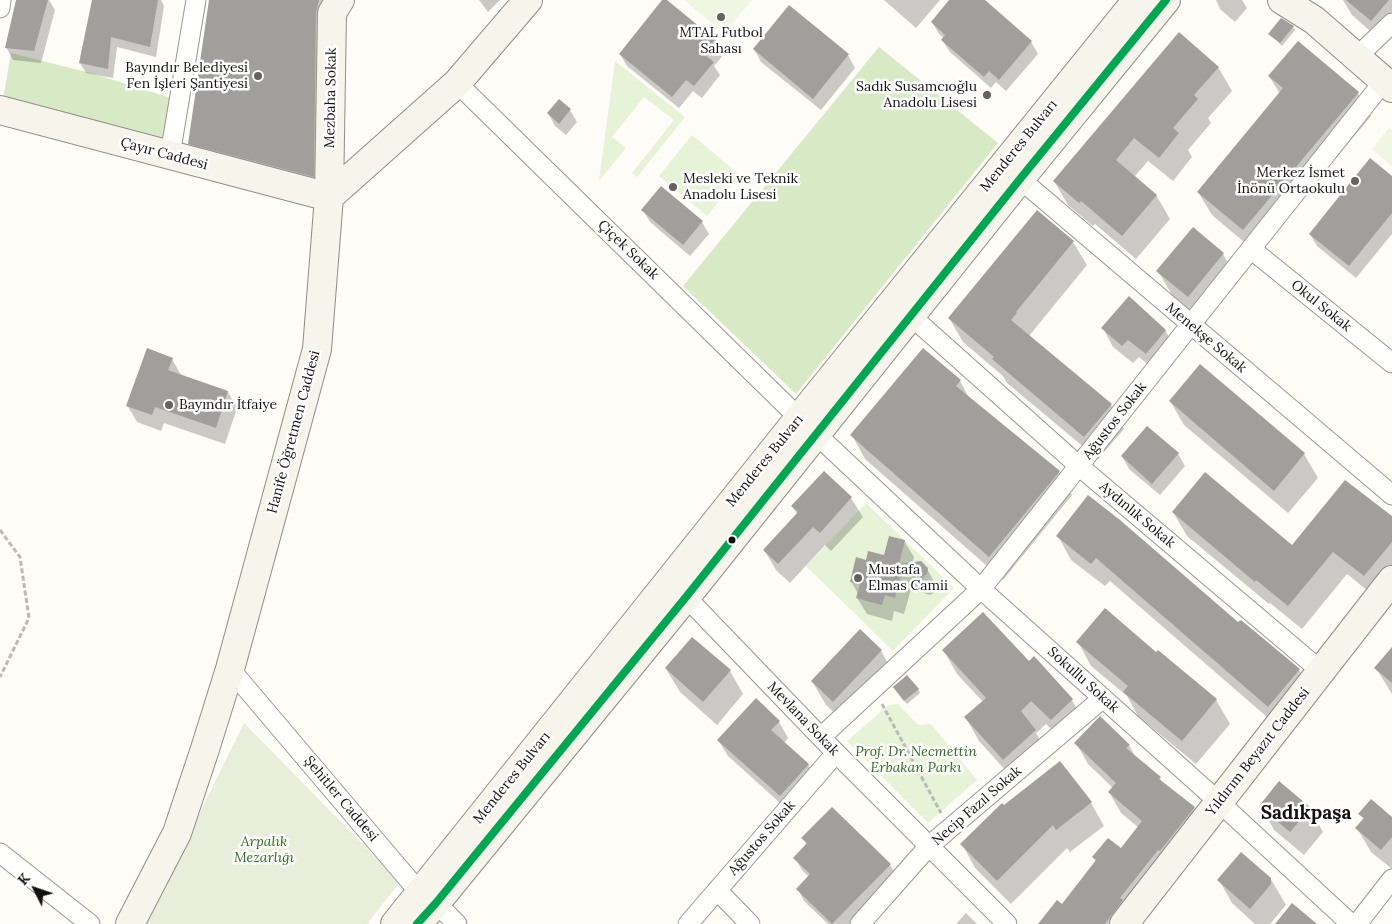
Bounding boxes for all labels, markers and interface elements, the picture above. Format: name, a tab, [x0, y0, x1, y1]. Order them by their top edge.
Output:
marker: MTAL Futbol Sahası	[715, 11, 727, 23]
place label: MTAL Futbol Sahası	[679, 25, 763, 58]
street label: Mezbaha Sokak	[322, 48, 340, 148]
place label: Bayındır Belediyesi Fen İşleri Şantiyesi	[125, 60, 248, 92]
marker: Bayındır Belediyesi Fen İşleri Şantiyesi	[252, 70, 264, 82]
place label: Sadık Susamcıoğlu Anadolu Lisesi	[856, 79, 977, 111]
marker: Sadık Susamcıoğlu Anadolu Lisesi	[981, 89, 993, 101]
street label: Menderes Bulvarı	[977, 97, 1061, 195]
street label: Çayır Caddesi	[119, 134, 209, 174]
place label: Merkez İsmet İnönü Ortaokulu	[1237, 165, 1345, 198]
place label: Mesleki ve Teknik Anadolu Lisesi	[683, 171, 798, 203]
marker: Merkez İsmet İnönü Ortaokulu	[1349, 175, 1361, 187]
marker: Mesleki ve Teknik Anadolu Lisesi	[667, 181, 679, 193]
street label: Çiçek Sokak	[594, 217, 662, 283]
street label: Okul Sokak	[1287, 277, 1355, 335]
street label: Menekşe Sokak	[1162, 299, 1250, 377]
street label: Hanife Öğretmen Caddesi	[264, 349, 324, 515]
street label: Ağustos Sokak	[1080, 379, 1150, 463]
place label: Bayındır İtfaiye	[179, 397, 277, 413]
marker: Bayındır İtfaiye	[163, 399, 175, 411]
street label: Menderes Bulvarı	[723, 412, 807, 510]
street label: Aydınlık Sokak	[1096, 478, 1178, 552]
unlabelled marker	[727, 535, 737, 545]
place label: Mustafa Elmas Camii	[868, 562, 948, 594]
marker: Mustafa Elmas Camii	[852, 572, 864, 584]
street label: Sokullu Sokak	[1044, 644, 1122, 716]
street label: Mevlana Sokak	[764, 679, 842, 759]
street label: Yıldırım Beyazıt Caddesi	[1203, 685, 1313, 819]
street label: Menderes Bulvarı	[470, 729, 554, 827]
park label: Prof. Dr. Necmettin Erbakan Parkı	[855, 744, 977, 776]
street label: Şehitler Caddesi	[300, 753, 382, 845]
street label: Necip Fazıl Sokak	[929, 763, 1025, 849]
street label: Ağustos Sokak	[725, 797, 799, 879]
district label: Sadıkpaşa	[1261, 803, 1351, 825]
park label: Arpalık Mezarlığı	[234, 834, 294, 866]
north arrow	[10, 864, 60, 914]
text: K	[14, 869, 34, 889]

